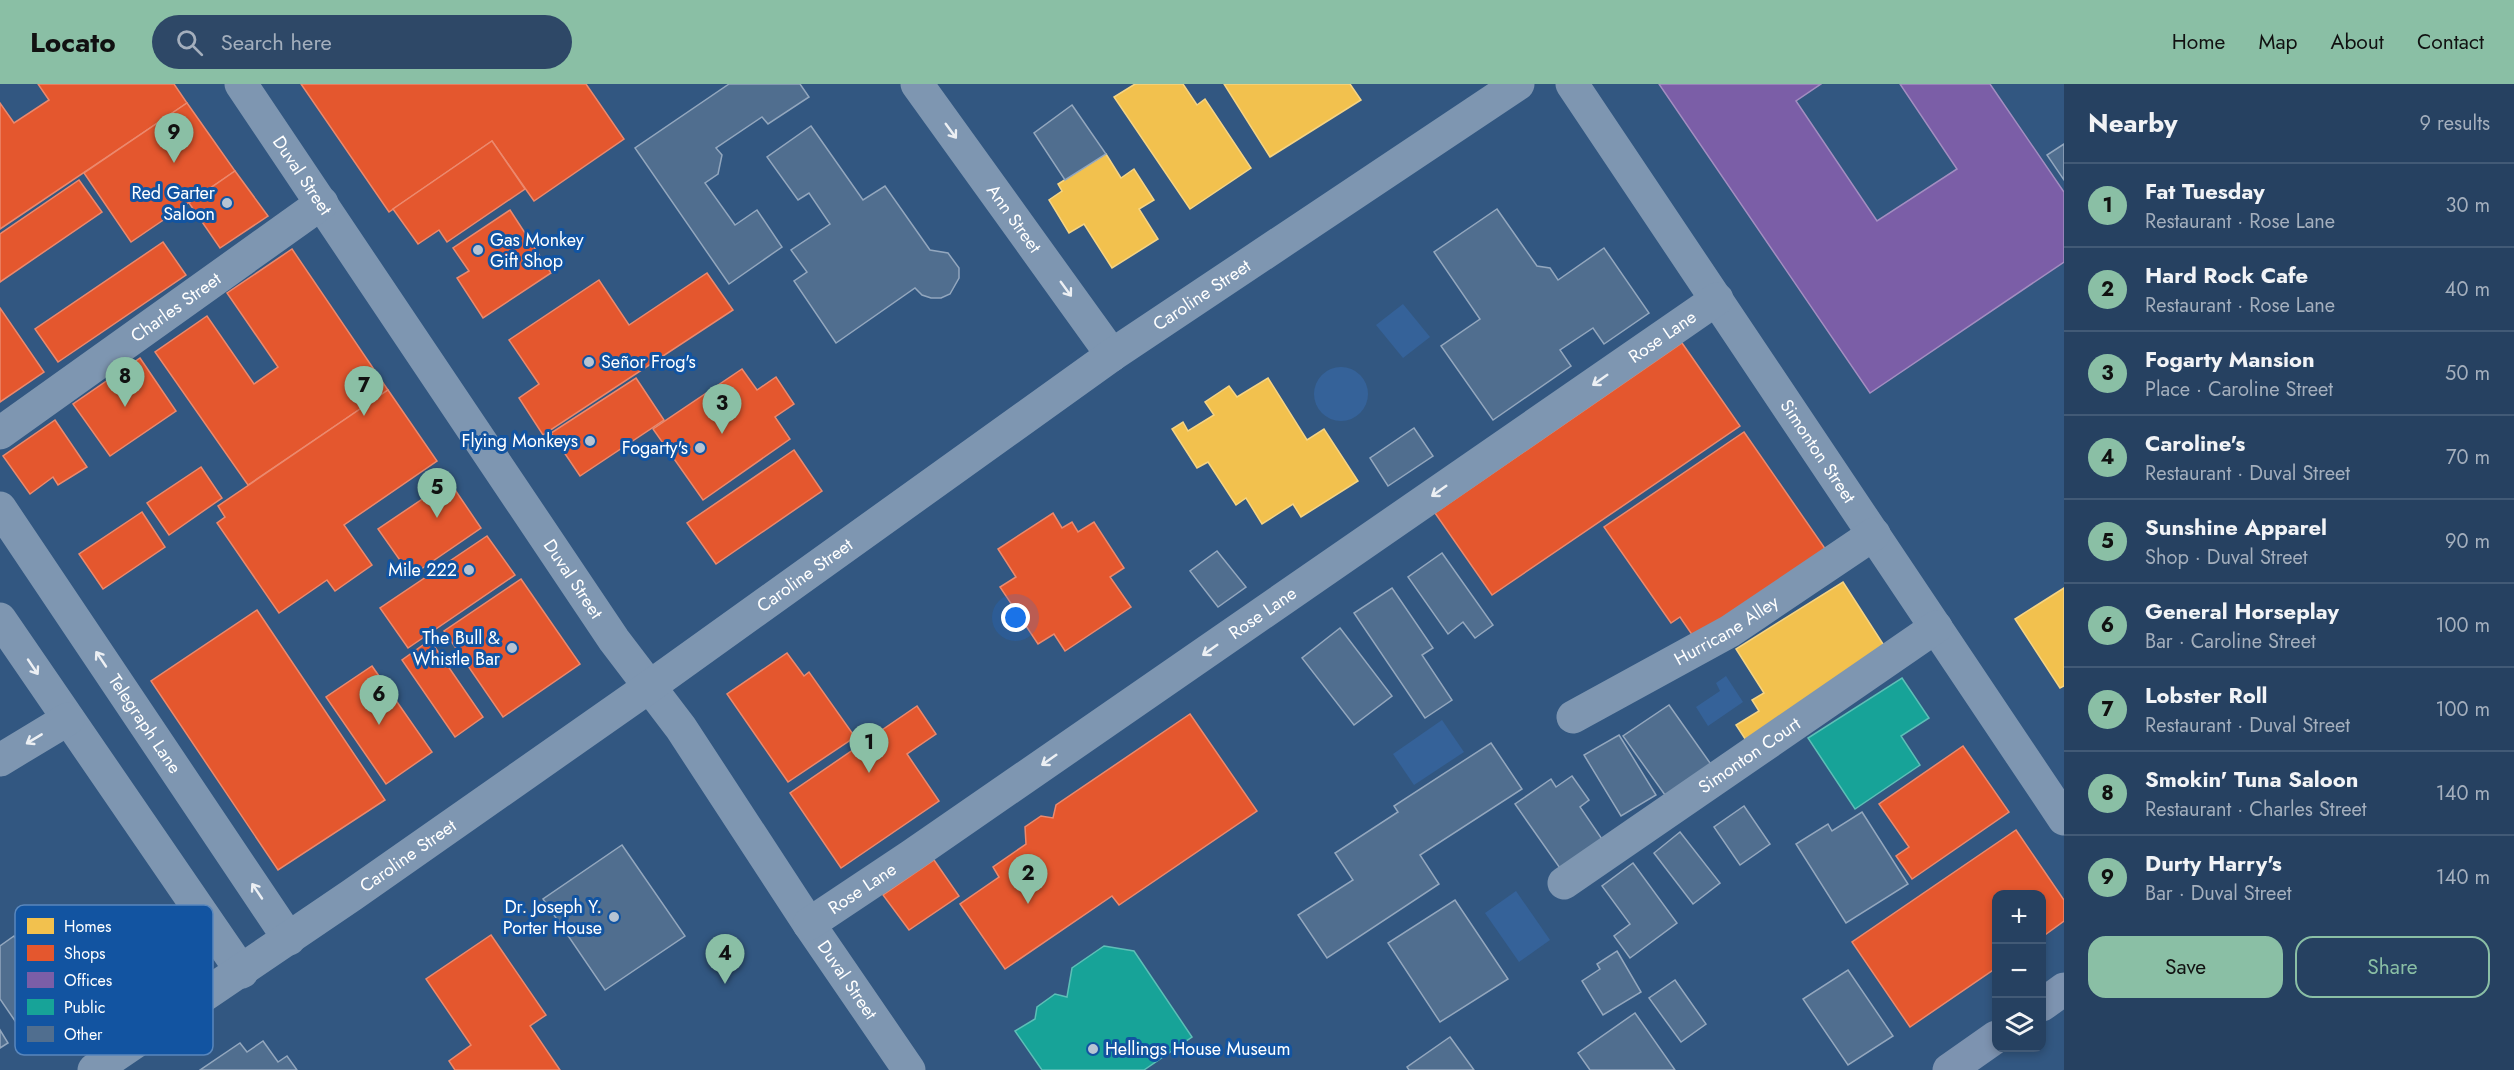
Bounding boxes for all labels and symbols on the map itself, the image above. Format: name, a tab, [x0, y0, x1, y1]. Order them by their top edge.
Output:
pin: 9	[154, 113, 194, 163]
one-way arrow	[945, 123, 957, 139]
street label: Duval Street	[266, 130, 339, 221]
street label: Ann Street	[980, 179, 1048, 259]
place label: Red Garter Saloon	[131, 180, 216, 227]
marker: Red Garter Saloon	[220, 196, 234, 210]
place label: Gas Monkey Gift Shop	[490, 227, 584, 274]
marker: Gas Monkey Gift Shop	[471, 243, 485, 257]
street label: Caroline Street	[1148, 253, 1256, 337]
street label: Charles Street	[125, 266, 227, 349]
one-way arrow	[1060, 280, 1072, 296]
street label: Rose Lane	[1623, 304, 1702, 369]
place label: Señor Frog's	[601, 349, 696, 375]
marker: Señor Frog's	[582, 355, 596, 369]
pin: 8	[106, 358, 144, 407]
pin: 7	[344, 366, 384, 416]
one-way arrow	[1592, 374, 1609, 386]
pin: 3	[702, 384, 742, 434]
street label: Simonton Street	[1774, 394, 1862, 509]
place label: Flying Monkeys	[461, 428, 578, 454]
marker: Flying Monkeys	[583, 434, 597, 448]
place label: Fogarty's	[622, 435, 688, 461]
marker: Fogarty's	[693, 441, 707, 455]
pin: 5	[418, 468, 456, 518]
one-way arrow	[1432, 485, 1448, 497]
street label: Caroline Street	[751, 532, 859, 619]
street label: Duval Street	[537, 534, 610, 624]
place label: Mile 222	[388, 557, 457, 583]
marker: Mile 222	[462, 563, 476, 577]
street label: Rose Lane	[1223, 580, 1302, 646]
street label: Hurricane Alley	[1669, 589, 1784, 672]
your location	[1001, 603, 1030, 632]
place label: The Bull & Whistle Bar	[413, 625, 501, 672]
marker: The Bull & Whistle Bar	[505, 641, 519, 655]
one-way arrow	[1201, 643, 1218, 656]
one-way arrow	[95, 652, 107, 668]
one-way arrow	[27, 659, 39, 675]
street label: Telegraph Lane	[102, 669, 188, 779]
pin: 6	[360, 676, 398, 725]
street label: Simonton Court	[1693, 711, 1806, 800]
pin: 1	[850, 724, 888, 773]
one-way arrow	[26, 734, 43, 746]
one-way arrow	[1042, 754, 1058, 766]
street label: Caroline Street	[354, 812, 462, 899]
pin: 2	[1008, 854, 1048, 904]
street label: Rose Lane	[823, 856, 902, 921]
one-way arrow	[251, 883, 263, 900]
place label: Dr. Joseph Y. Porter House	[503, 894, 602, 941]
legend	[15, 905, 213, 1055]
marker: Dr. Joseph Y. Porter House	[607, 910, 621, 924]
text: Homes	[64, 915, 111, 938]
pin: 4	[706, 934, 744, 984]
street label: Duval Street	[811, 935, 884, 1025]
text: Shops	[64, 942, 105, 965]
text: Offices	[64, 969, 112, 992]
text: Public	[64, 996, 105, 1019]
text: Other	[64, 1023, 103, 1046]
place label: Hellings House Museum	[1105, 1036, 1291, 1062]
marker: Hellings House Museum	[1086, 1042, 1100, 1056]

